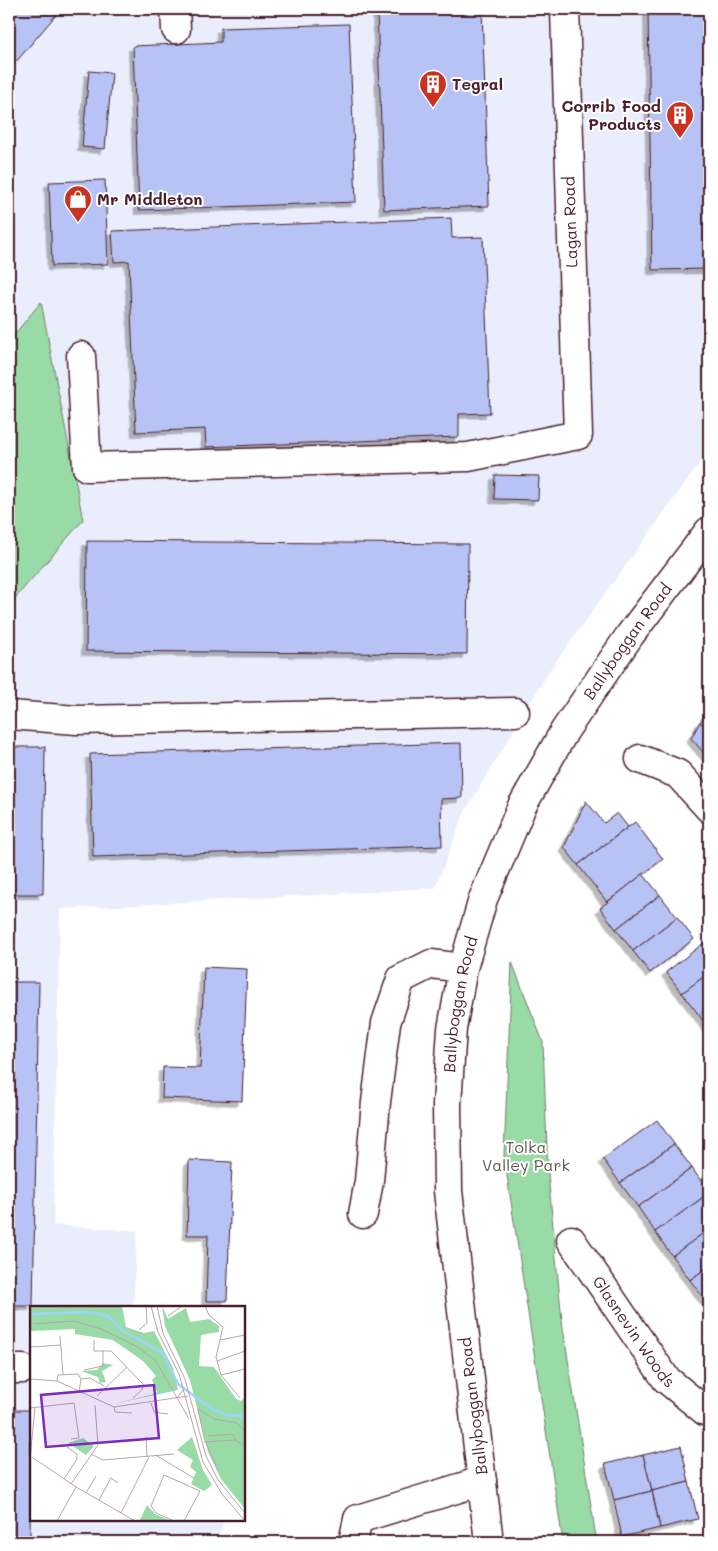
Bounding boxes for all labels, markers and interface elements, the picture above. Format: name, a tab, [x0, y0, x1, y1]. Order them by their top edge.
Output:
building icon: Tegral	[418, 69, 448, 108]
place label: Tegral	[452, 73, 503, 94]
place label: Corrib Food Products	[562, 95, 661, 134]
building icon: Corrib Food Products	[665, 100, 695, 139]
street label: Lagan Road	[557, 176, 582, 268]
shop icon: Mr Middleton	[63, 184, 93, 223]
place label: Mr Middleton	[97, 188, 203, 209]
street label: Ballyboggan Road	[578, 579, 676, 703]
street label: Ballyboggan Road	[438, 934, 482, 1073]
park label: Tolka Valley Park	[482, 1136, 570, 1175]
street label: Glasnevin Woods	[588, 1271, 679, 1392]
inset map	[30, 1306, 245, 1521]
street label: Ballyboggan Road	[454, 1336, 491, 1476]

